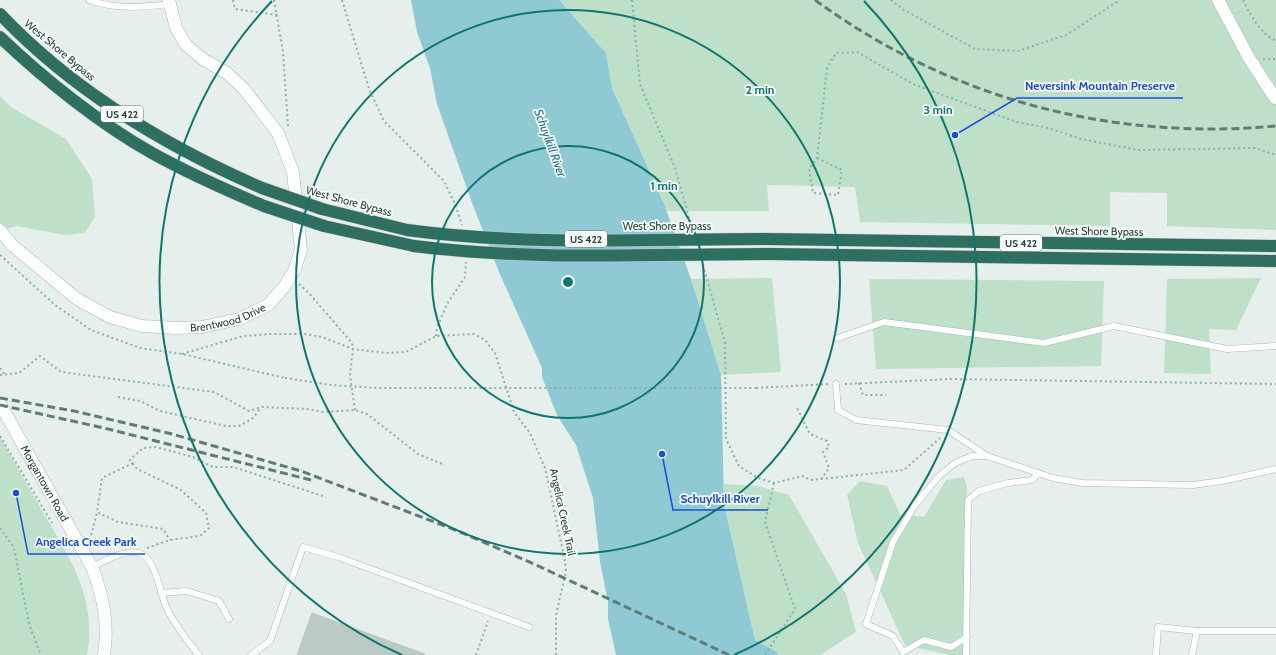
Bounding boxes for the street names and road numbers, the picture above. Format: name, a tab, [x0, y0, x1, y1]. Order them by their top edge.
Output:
street label: West Shore Bypass	[22, 16, 99, 84]
road number: US 422	[101, 106, 143, 122]
street label: West Shore Bypass	[304, 183, 394, 219]
street label: West Shore Bypass	[623, 219, 712, 233]
street label: West Shore Bypass	[1055, 223, 1144, 239]
road number: US 422	[565, 231, 607, 247]
road number: US 422	[1000, 235, 1042, 251]
street label: Brentwood Drive	[190, 300, 268, 334]
street label: Morgantown Road	[18, 443, 72, 524]
street label: Angelica Creek Trail	[547, 467, 579, 557]

